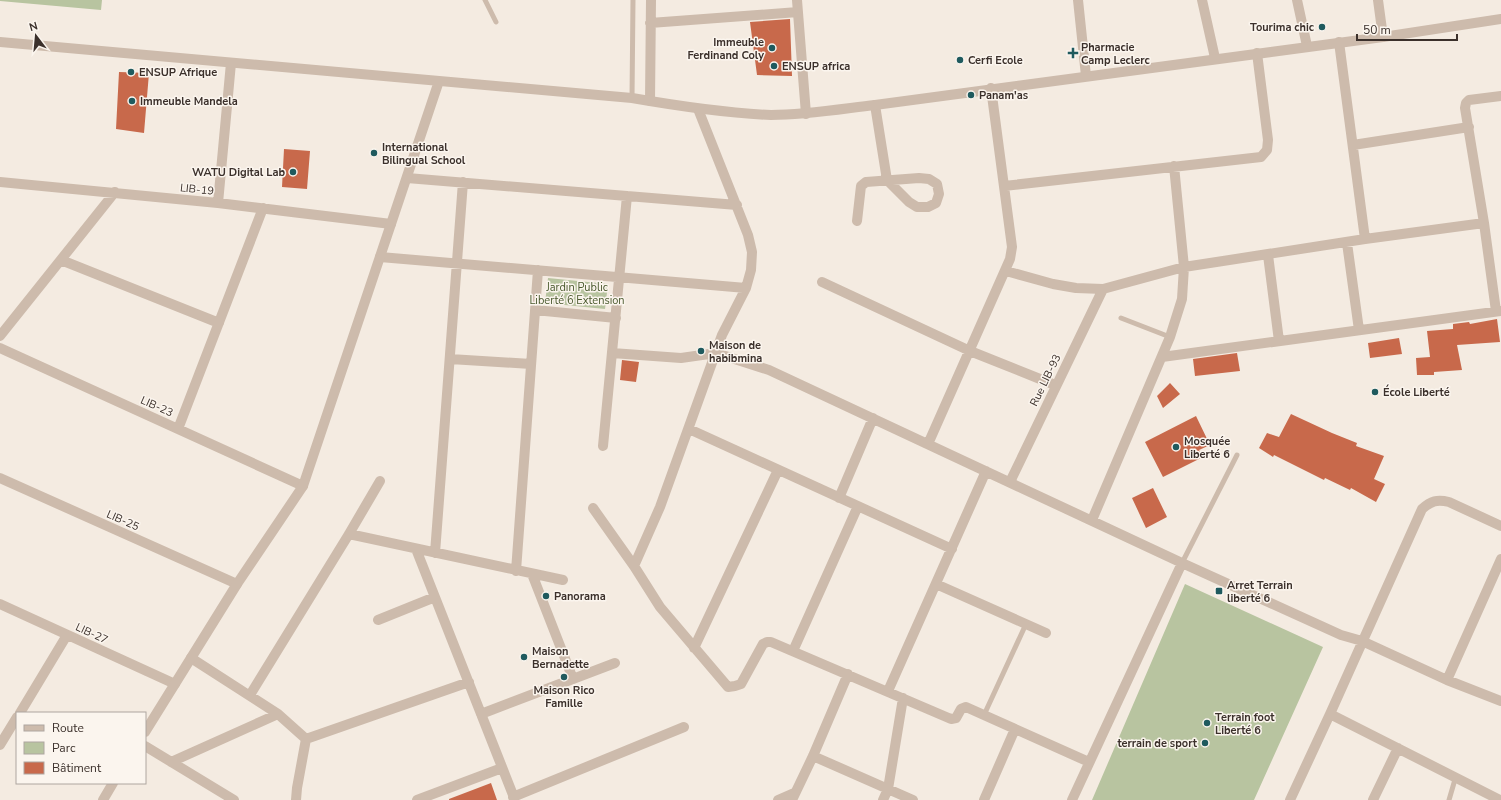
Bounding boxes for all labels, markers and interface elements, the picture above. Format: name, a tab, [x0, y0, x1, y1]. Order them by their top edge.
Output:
north arrow	[16, 16, 56, 56]
scale bar	[1357, 16, 1457, 42]
text: N	[27, 19, 39, 35]
place label: Tourima chic	[1250, 20, 1315, 35]
marker: Tourima chic	[1317, 22, 1327, 32]
text: 50 m	[1363, 22, 1391, 38]
place label: Immeuble Ferdinand Coly	[687, 35, 764, 63]
place label: Pharmacie Camp Leclerc	[1081, 40, 1150, 68]
marker: Immeuble Ferdinand Coly	[767, 43, 777, 53]
marker: Pharmacie Camp Leclerc	[1068, 48, 1078, 58]
place label: Cerfi Ecole	[968, 53, 1023, 68]
marker: Cerfi Ecole	[955, 55, 965, 65]
place label: ENSUP africa	[782, 59, 850, 74]
marker: ENSUP africa	[769, 61, 779, 71]
place label: ENSUP Afrique	[139, 65, 217, 80]
marker: ENSUP Afrique	[126, 67, 136, 77]
place label: Panam'as	[979, 88, 1028, 103]
marker: Panam'as	[966, 90, 976, 100]
place label: Immeuble Mandela	[140, 94, 238, 109]
marker: Immeuble Mandela	[127, 96, 137, 106]
place label: International Bilingual School	[382, 140, 466, 168]
marker: International Bilingual School	[369, 148, 379, 158]
place label: WATU Digital Lab	[192, 165, 285, 180]
marker: WATU Digital Lab	[288, 167, 298, 177]
street label: LIB-19	[179, 180, 215, 199]
park label: Jardin Public Liberté 6 Extension	[529, 280, 625, 308]
place label: Maison de habibmina	[709, 338, 762, 366]
marker: Maison de habibmina	[696, 346, 706, 356]
street label: Rue LIB-93	[1026, 352, 1065, 409]
place label: École Liberté	[1383, 384, 1450, 400]
marker: École Liberté	[1370, 387, 1380, 397]
street label: LIB-23	[138, 393, 175, 420]
place label: Mosquée Liberté 6	[1184, 434, 1230, 462]
marker: Mosquée Liberté 6	[1171, 442, 1181, 452]
street label: LIB-25	[104, 507, 142, 534]
place label: Arret Terrain liberté 6	[1227, 578, 1293, 606]
marker: Arret Terrain liberté 6	[1214, 586, 1224, 596]
place label: Panorama	[554, 589, 606, 604]
marker: Panorama	[541, 591, 551, 601]
street label: LIB-27	[73, 619, 110, 647]
place label: Maison Bernadette	[532, 644, 589, 672]
marker: Maison Bernadette	[519, 652, 529, 662]
marker: Maison Rico Famille	[559, 672, 569, 682]
place label: Maison Rico Famille	[533, 683, 595, 711]
place label: Terrain foot Liberté 6	[1215, 710, 1275, 738]
legend	[16, 712, 146, 784]
marker: Terrain foot Liberté 6	[1202, 718, 1212, 728]
text: Route	[52, 720, 84, 736]
place label: terrain de sport	[1117, 736, 1198, 751]
marker: terrain de sport	[1200, 738, 1210, 748]
text: Parc	[52, 740, 76, 756]
text: Bâtiment	[52, 760, 102, 776]

